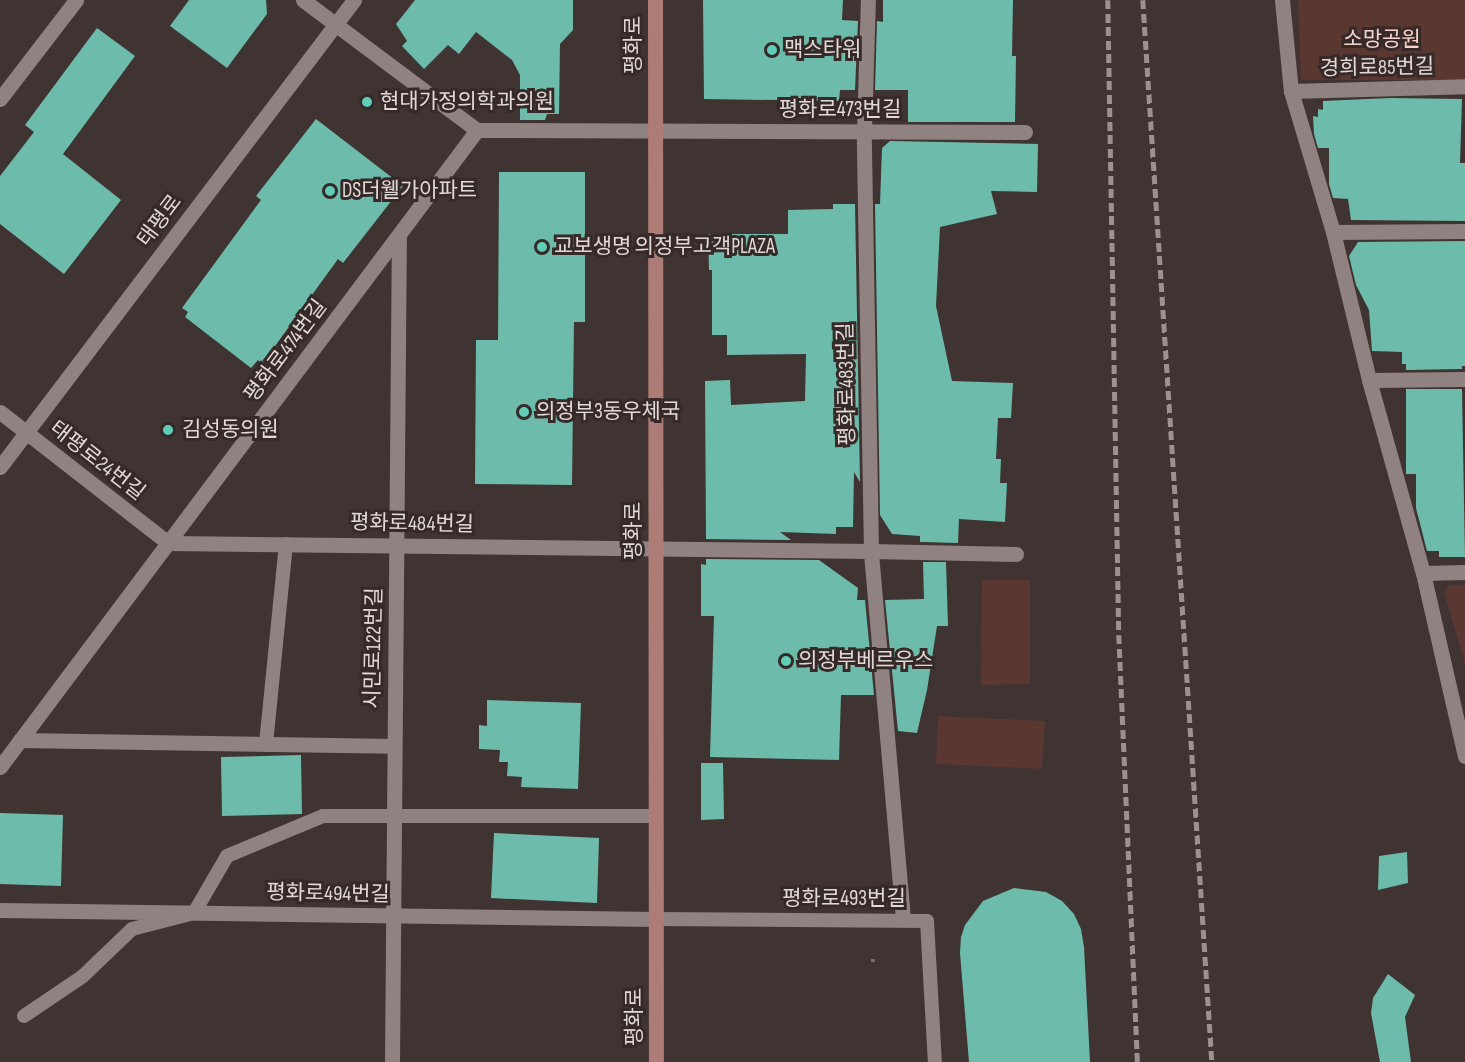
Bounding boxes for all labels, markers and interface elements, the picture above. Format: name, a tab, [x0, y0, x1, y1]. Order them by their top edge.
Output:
street label: 평화로	[621, 16, 647, 74]
park label: 소망공원	[1343, 27, 1421, 53]
place label: 맥스타워	[784, 37, 861, 63]
marker: 맥스타워	[765, 43, 779, 57]
street label: 경희로85번길	[1320, 54, 1434, 82]
place label: 현대가정의학과의원	[380, 89, 554, 115]
marker: 현대가정의학과의원	[358, 93, 376, 111]
street label: 평화로473번길	[779, 97, 901, 123]
place label: DS더웰가아파트	[342, 178, 477, 204]
marker: DS더웰가아파트	[323, 184, 337, 198]
street label: 태평로	[132, 190, 188, 252]
place label: 교보생명 의정부고객PLAZA	[554, 234, 775, 260]
marker: 교보생명 의정부고객PLAZA	[535, 240, 549, 254]
street label: 평화로474번길	[239, 295, 333, 407]
street label: 평화로483번길	[833, 322, 861, 446]
place label: 의정부3동우체국	[536, 399, 680, 425]
marker: 의정부3동우체국	[517, 405, 531, 419]
street label: 태평로24번길	[44, 416, 150, 506]
place label: 김성동의원	[182, 417, 279, 443]
marker: 김성동의원	[159, 421, 177, 439]
street label: 평화로	[621, 502, 647, 560]
street label: 평화로484번길	[350, 510, 474, 538]
street label: 시민로122번길	[360, 587, 388, 709]
place label: 의정부베르우스	[798, 648, 933, 674]
marker: 의정부베르우스	[779, 654, 793, 668]
street label: 평화로494번길	[266, 880, 390, 908]
street label: 평화로493번길	[782, 886, 906, 912]
street label: 평화로	[622, 988, 648, 1046]

